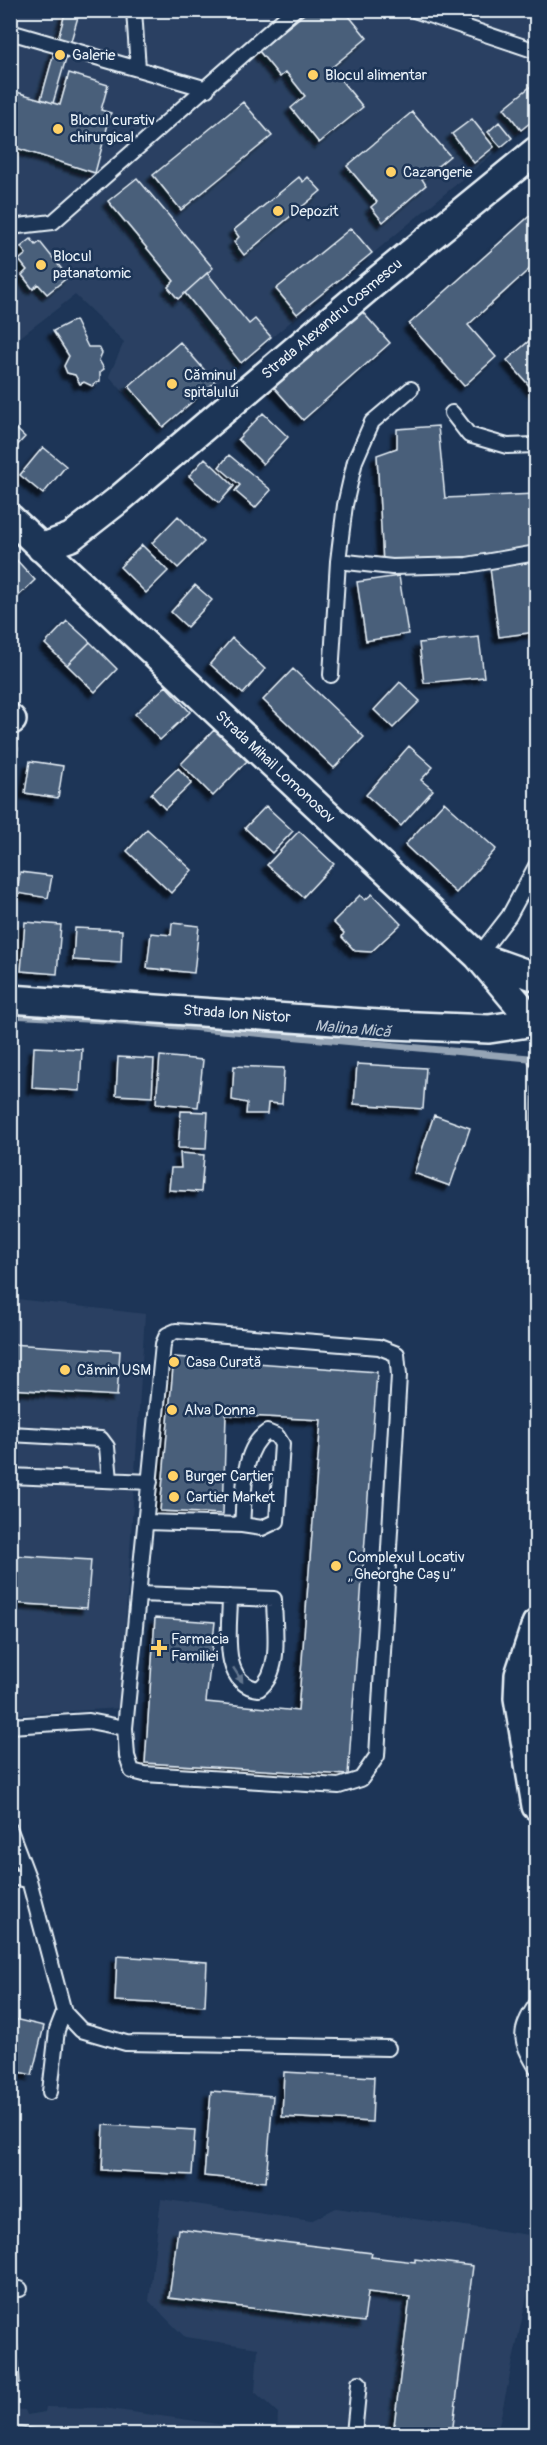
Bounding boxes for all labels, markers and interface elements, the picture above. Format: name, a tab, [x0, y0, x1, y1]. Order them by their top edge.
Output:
place label: Galerie	[72, 46, 116, 65]
marker: Galerie	[53, 48, 67, 62]
place label: Blocul alimentar	[325, 66, 428, 85]
marker: Blocul alimentar	[306, 68, 320, 82]
place label: Blocul curativ chirurgical	[70, 111, 155, 147]
marker: Blocul curativ chirurgical	[51, 122, 65, 136]
place label: Cazangerie	[403, 163, 473, 182]
marker: Cazangerie	[384, 165, 398, 179]
place label: Depozit	[290, 202, 339, 221]
marker: Depozit	[271, 204, 285, 218]
place label: Blocul patanatomic	[53, 247, 132, 283]
street label: Strada Alexandru Cosmescu	[258, 255, 406, 383]
marker: Blocul patanatomic	[34, 258, 48, 272]
place label: Căminul spitalului	[184, 366, 239, 402]
marker: Căminul spitalului	[165, 377, 179, 391]
street label: Strada Mihail Lomonosov	[211, 706, 339, 828]
street label: Strada Ion Nistor	[183, 1001, 292, 1027]
water label: Malina Mică	[314, 1016, 394, 1042]
place label: Casa Curată	[186, 1353, 262, 1372]
marker: Casa Curată	[167, 1355, 181, 1369]
place label: Cămin USM	[77, 1361, 151, 1380]
marker: Cămin USM	[58, 1363, 72, 1377]
place label: Alva Donna	[184, 1401, 256, 1420]
marker: Alva Donna	[165, 1403, 179, 1417]
place label: Burger Cartier	[185, 1467, 274, 1486]
marker: Burger Cartier	[166, 1469, 180, 1483]
place label: Cartier Market	[186, 1488, 276, 1507]
marker: Cartier Market	[167, 1490, 181, 1504]
place label: Complexul Locativ „Gheorghe Cașu”	[348, 1548, 465, 1584]
marker: Complexul Locativ „Gheorghe Cașu”	[329, 1559, 343, 1573]
place label: Farmacia Familiei	[171, 1630, 229, 1666]
marker: Farmacia Familiei	[152, 1641, 166, 1655]
one-way arrow	[232, 1666, 243, 1683]

